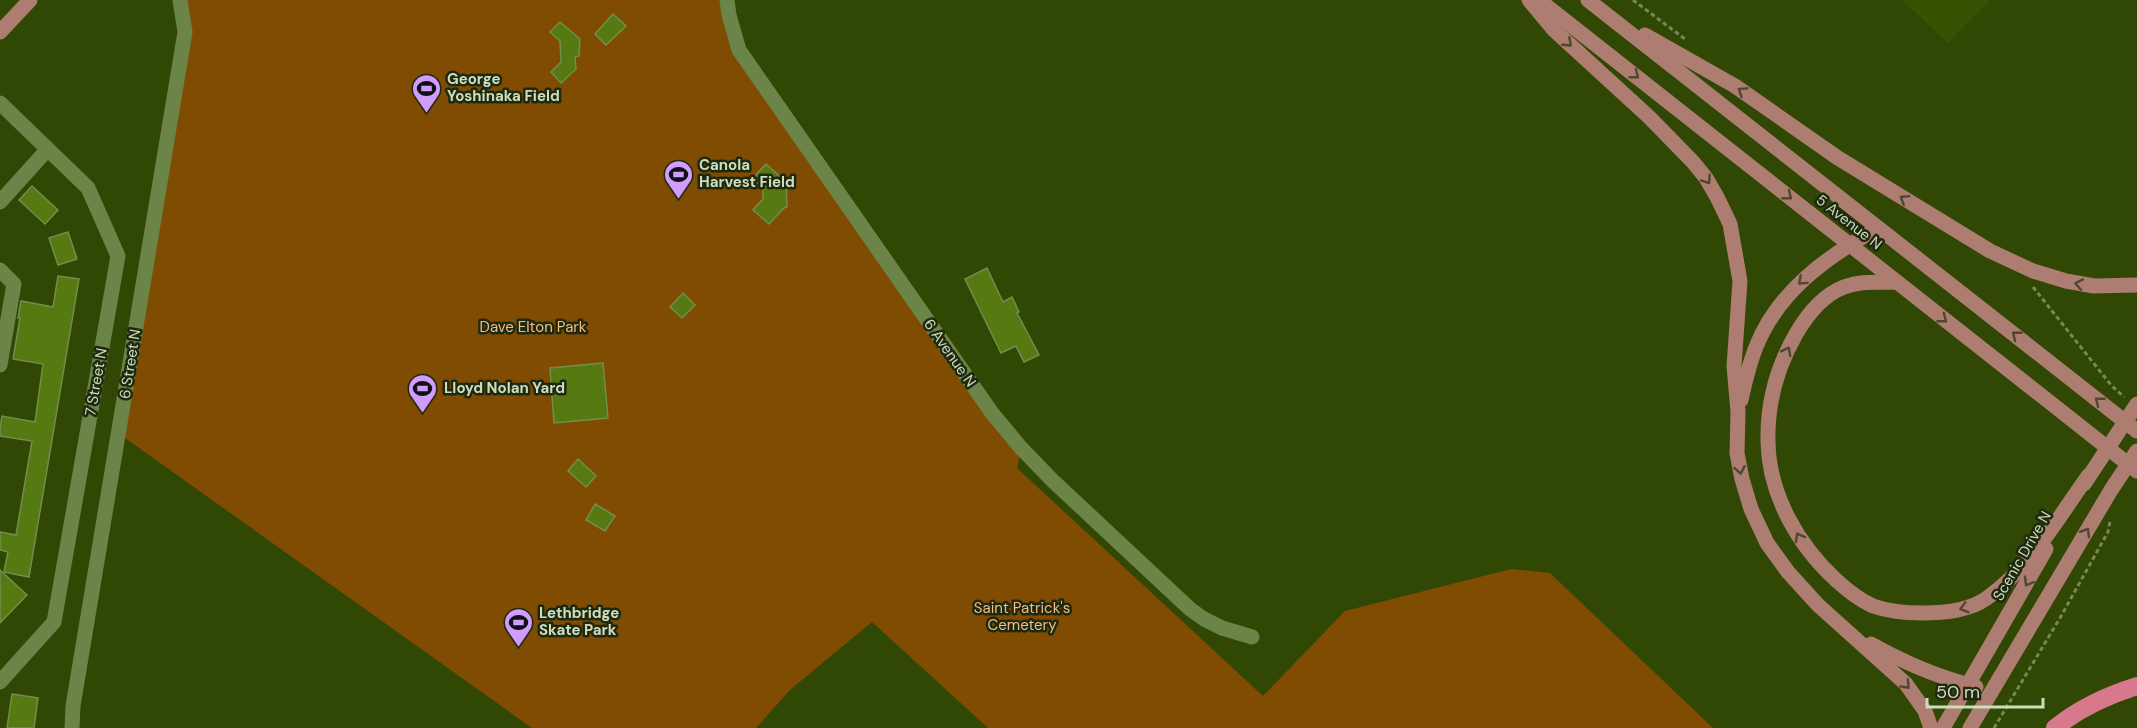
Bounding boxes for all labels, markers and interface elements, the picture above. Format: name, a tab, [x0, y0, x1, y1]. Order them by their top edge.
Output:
one-way arrow	[1562, 36, 1572, 47]
one-way arrow	[1628, 68, 1639, 79]
place label: George Yoshinaka Field	[447, 69, 560, 106]
sports icon: George Yoshinaka Field	[410, 72, 442, 114]
one-way arrow	[1738, 87, 1749, 98]
place label: Canola Harvest Field	[699, 155, 795, 192]
sports icon: Canola Harvest Field	[662, 158, 694, 200]
one-way arrow	[1700, 174, 1711, 185]
one-way arrow	[1781, 189, 1792, 200]
street label: 5 Avenue N	[1812, 190, 1886, 254]
one-way arrow	[1900, 196, 1911, 207]
one-way arrow	[1798, 274, 1809, 285]
one-way arrow	[2074, 278, 2084, 291]
one-way arrow	[1936, 311, 1947, 322]
street label: 6 Avenue N	[919, 315, 981, 391]
park label: Dave Elton Park	[480, 317, 587, 337]
street label: 6 Street N	[115, 328, 145, 400]
one-way arrow	[2011, 331, 2022, 342]
street label: 7 Street N	[80, 346, 112, 418]
one-way arrow	[1780, 347, 1791, 357]
sports icon: Lloyd Nolan Yard	[407, 372, 439, 414]
place label: Lloyd Nolan Yard	[444, 378, 565, 398]
one-way arrow	[2095, 398, 2106, 409]
one-way arrow	[1734, 465, 1746, 475]
street label: Scenic Drive N	[1988, 507, 2056, 605]
one-way arrow	[2079, 528, 2090, 538]
one-way arrow	[1795, 533, 1806, 543]
one-way arrow	[2023, 576, 2035, 586]
park label: Saint Patrick's Cemetery	[974, 598, 1070, 635]
one-way arrow	[1959, 601, 1970, 613]
place label: Lethbridge Skate Park	[539, 603, 619, 640]
sports icon: Lethbridge Skate Park	[502, 606, 534, 648]
scale bar	[1927, 671, 2042, 709]
one-way arrow	[1898, 678, 1909, 689]
text: 50 m	[1936, 680, 1980, 704]

